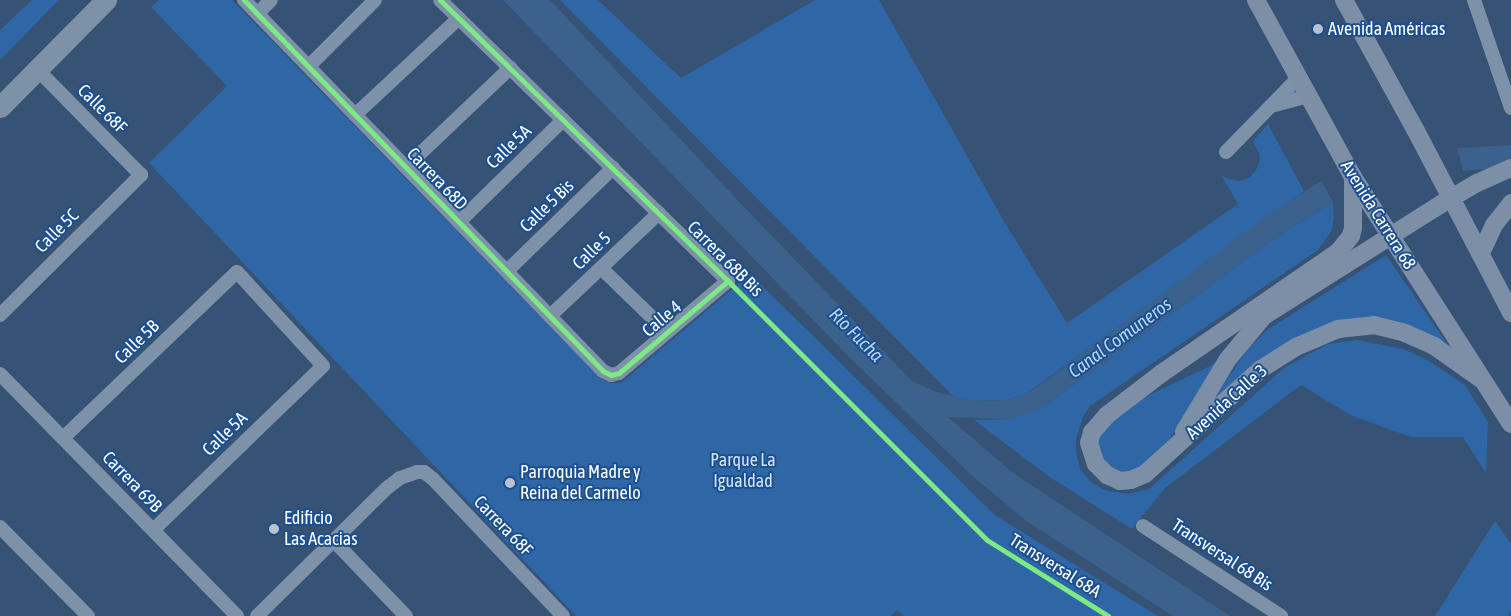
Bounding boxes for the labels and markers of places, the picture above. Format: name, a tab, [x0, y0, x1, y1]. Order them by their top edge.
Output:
place label: Avenida Américas	[1328, 18, 1445, 40]
marker: Avenida Américas	[1312, 23, 1324, 35]
place label: Parroquia Madre y Reina del Carmelo	[520, 462, 641, 504]
marker: Parroquia Madre y Reina del Carmelo	[504, 477, 516, 489]
place label: Edificio Las Acacias	[284, 508, 358, 550]
marker: Edificio Las Acacias	[268, 523, 280, 535]

